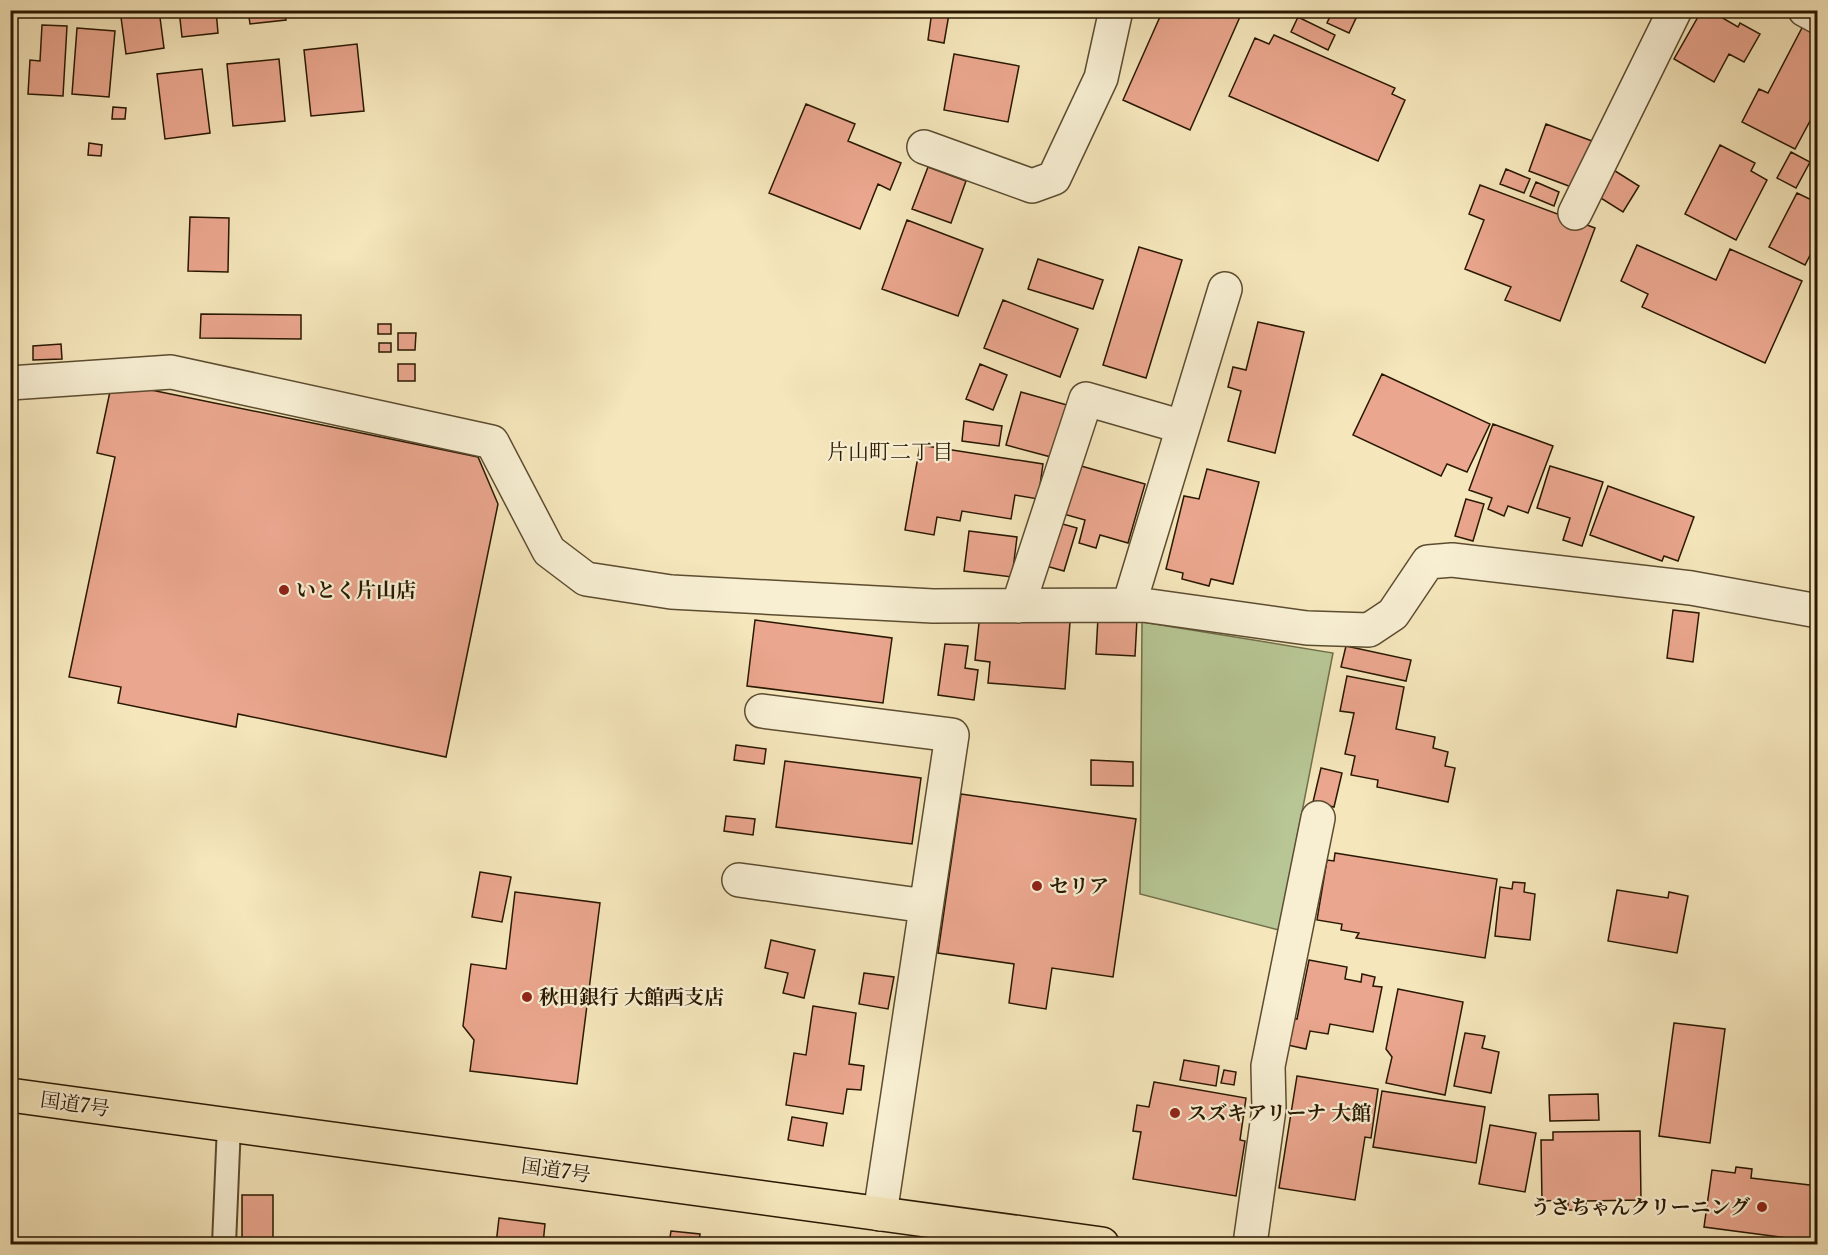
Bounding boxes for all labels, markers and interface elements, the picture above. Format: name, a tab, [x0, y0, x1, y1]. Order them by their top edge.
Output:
district label: 片山町二丁目	[827, 439, 953, 464]
place label: いとく片山店	[296, 578, 416, 602]
marker: いとく片山店	[277, 583, 291, 597]
place label: セリア	[1049, 874, 1109, 898]
marker: セリア	[1030, 879, 1044, 893]
place label: 秋田銀行 大館西支店	[539, 985, 724, 1009]
marker: 秋田銀行 大館西支店	[520, 990, 534, 1004]
street label: 国道7号	[39, 1087, 111, 1121]
place label: スズキアリーナ 大館	[1187, 1101, 1371, 1125]
marker: スズキアリーナ 大館	[1168, 1106, 1182, 1120]
street label: 国道7号	[520, 1153, 592, 1187]
place label: うさちゃんクリーニング	[1530, 1195, 1750, 1219]
marker: うさちゃんクリーニング	[1755, 1200, 1769, 1214]

